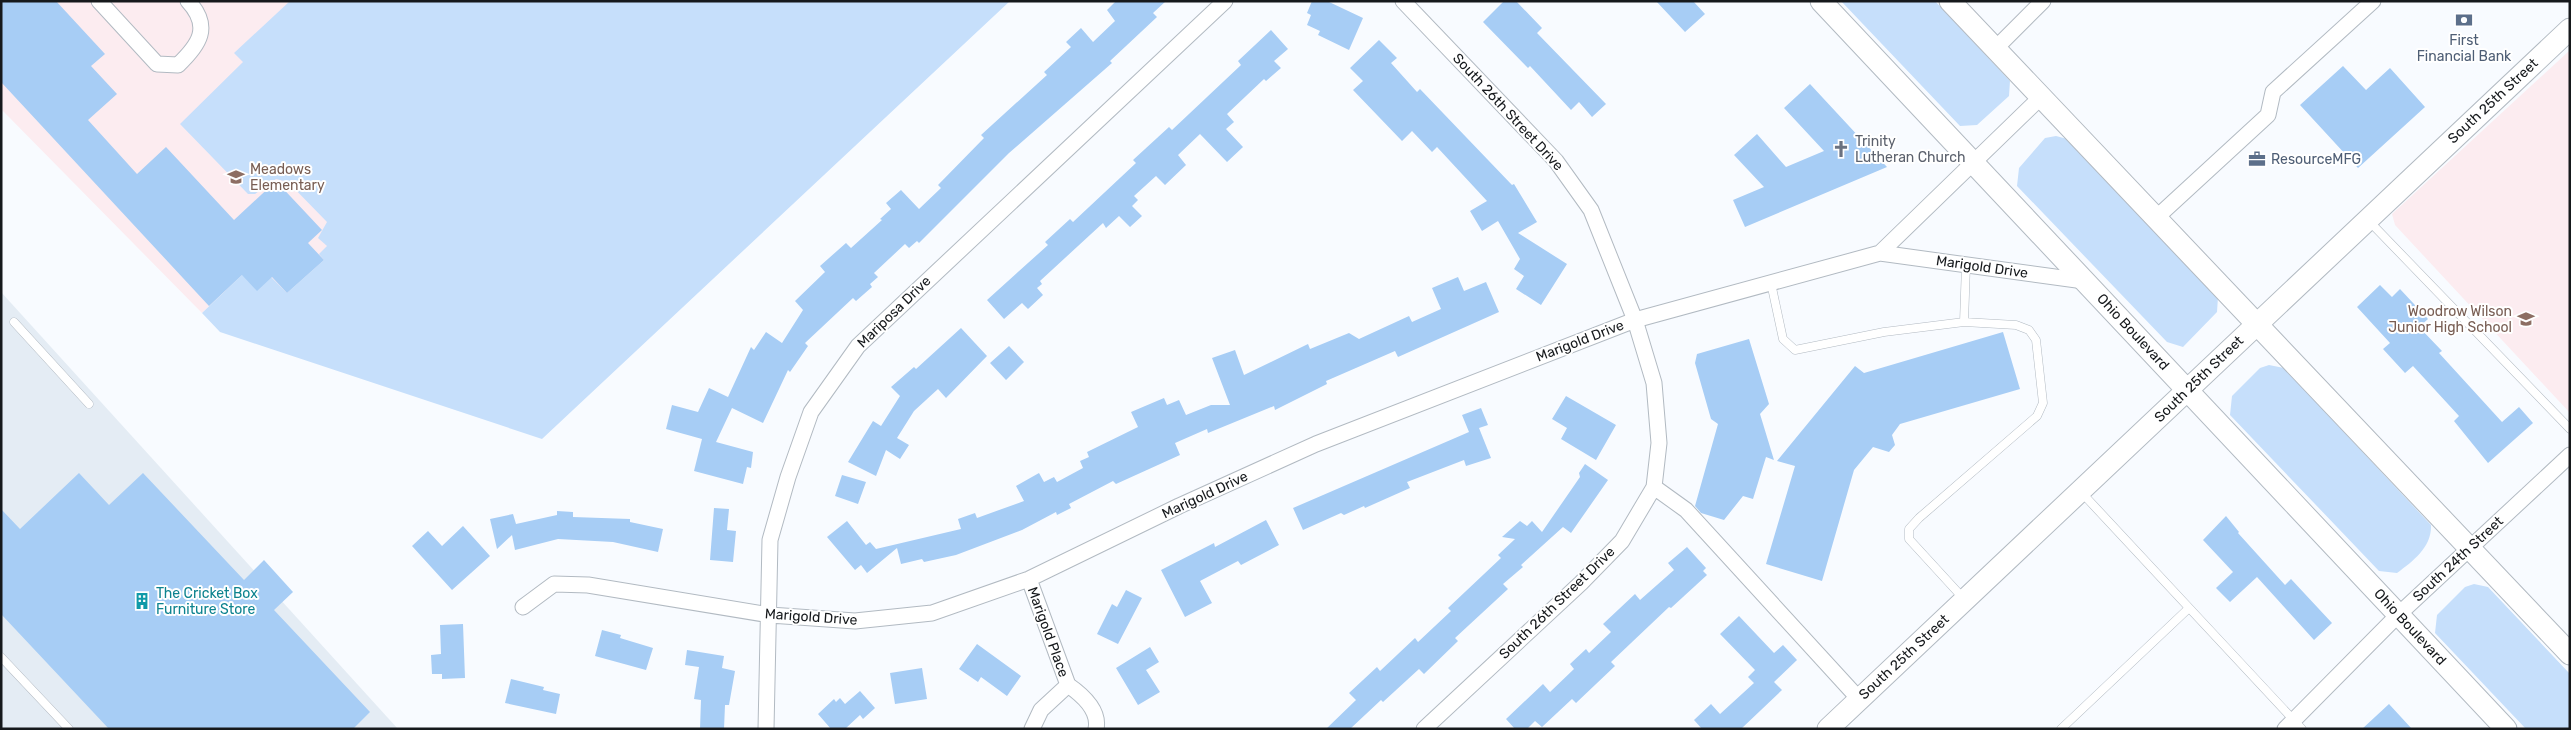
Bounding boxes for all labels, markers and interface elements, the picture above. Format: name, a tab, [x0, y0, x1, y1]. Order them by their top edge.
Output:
bank icon: First Financial Bank	[2454, 10, 2474, 30]
place label: First Financial Bank	[2417, 32, 2512, 65]
street label: South 26th Street Drive	[1449, 50, 1567, 174]
street label: South 25th Street	[2444, 55, 2542, 147]
place label: Trinity Lutheran Church	[1855, 133, 1966, 166]
church icon: Trinity Lutheran Church	[1831, 139, 1851, 159]
office icon: ResourceMFG	[2247, 149, 2267, 169]
place label: ResourceMFG	[2271, 151, 2361, 168]
place label: Meadows Elementary	[250, 161, 325, 194]
school or university icon: Meadows Elementary	[226, 167, 246, 187]
street label: Marigold Drive	[1935, 252, 2029, 282]
street label: Mariposa Drive	[854, 272, 935, 351]
street label: Ohio Boulevard	[2093, 290, 2173, 374]
place label: Woodrow Wilson Junior High School	[2388, 303, 2512, 336]
school or university icon: Woodrow Wilson Junior High School	[2516, 309, 2536, 329]
street label: Marigold Drive	[1534, 316, 1627, 366]
street label: South 25th Street	[2151, 332, 2247, 426]
street label: Marigold Drive	[1159, 468, 1251, 522]
street label: South 24th Street	[2409, 512, 2507, 605]
street label: South 26th Street Drive	[1496, 543, 1619, 663]
place label: The Cricket Box Furniture Store	[156, 585, 258, 618]
street label: Marigold Place	[1024, 585, 1072, 680]
street label: Ohio Boulevard	[2370, 585, 2450, 669]
building icon: The Cricket Box Furniture Store	[132, 591, 152, 611]
street label: Marigold Drive	[764, 605, 858, 629]
street label: South 25th Street	[1855, 611, 1953, 703]

